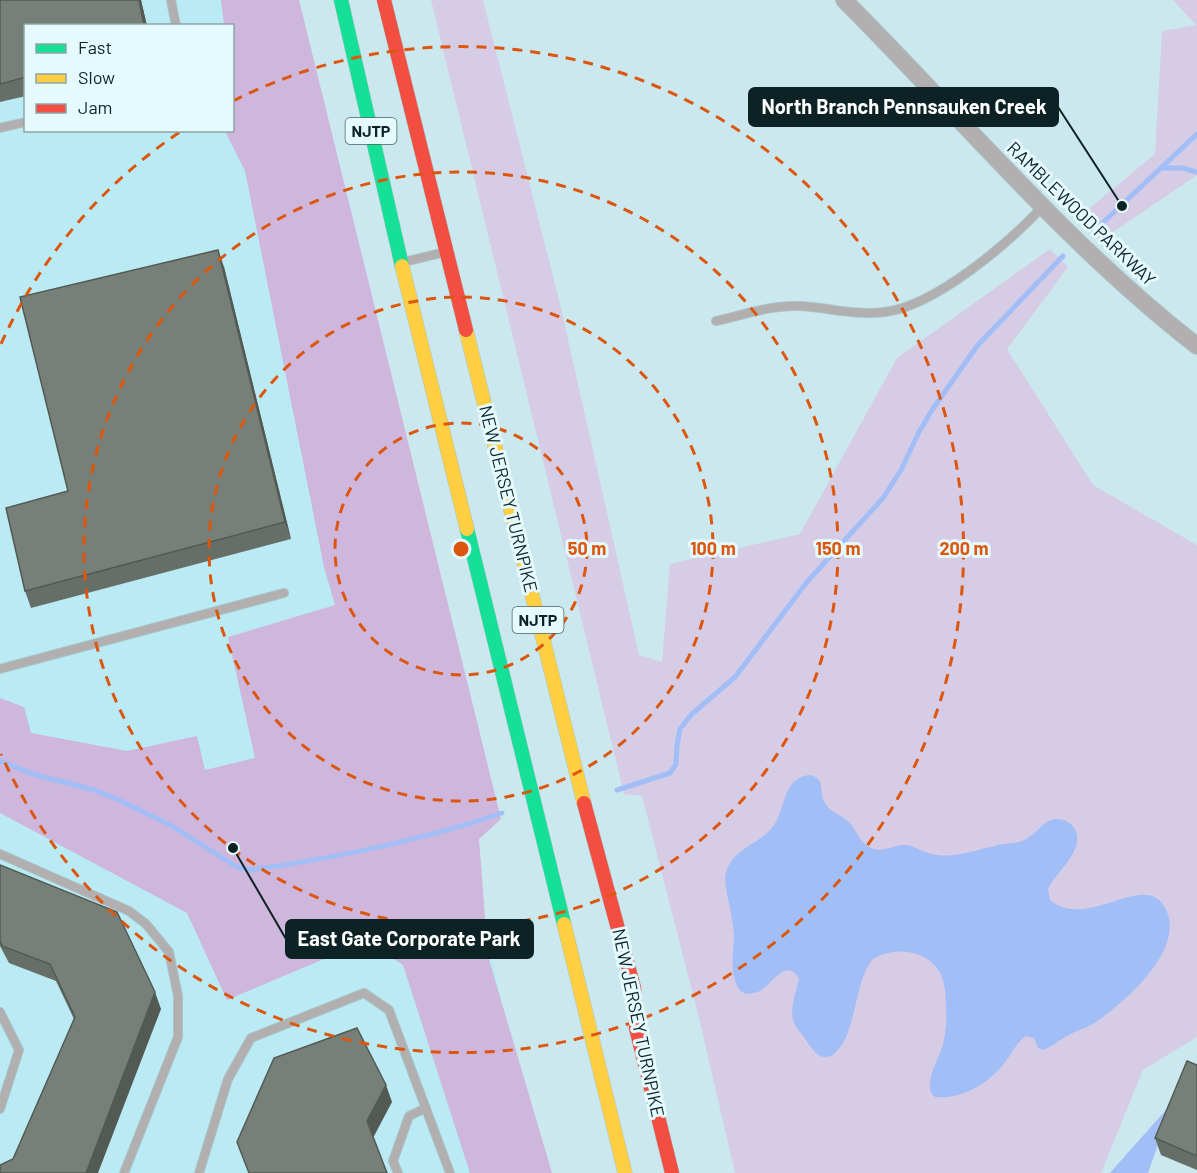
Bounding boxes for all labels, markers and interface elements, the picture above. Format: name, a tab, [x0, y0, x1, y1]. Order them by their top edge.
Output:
legend	[24, 24, 234, 132]
text: Fast	[78, 36, 112, 58]
text: Slow	[78, 66, 115, 88]
callout: North Branch Pennsauken Creek	[749, 88, 1058, 126]
text: North Branch Pennsauken Creek	[761, 94, 1047, 118]
text: Jam	[78, 96, 112, 118]
road number: NJTP	[346, 118, 397, 144]
street label: RAMBLEWOOD PARKWAY	[1003, 137, 1160, 290]
street label: NEW JERSEY TURNPIKE	[475, 403, 543, 595]
text: 50 m	[568, 537, 606, 559]
text: 100 m	[690, 537, 736, 559]
text: 150 m	[816, 537, 860, 559]
text: 200 m	[939, 537, 989, 559]
centre of rings	[451, 539, 471, 559]
road number: NJTP	[512, 607, 564, 633]
callout: East Gate Corporate Park	[286, 920, 533, 958]
text: East Gate Corporate Park	[297, 926, 521, 950]
street label: NEW JERSEY TURNPIKE	[608, 927, 670, 1119]

